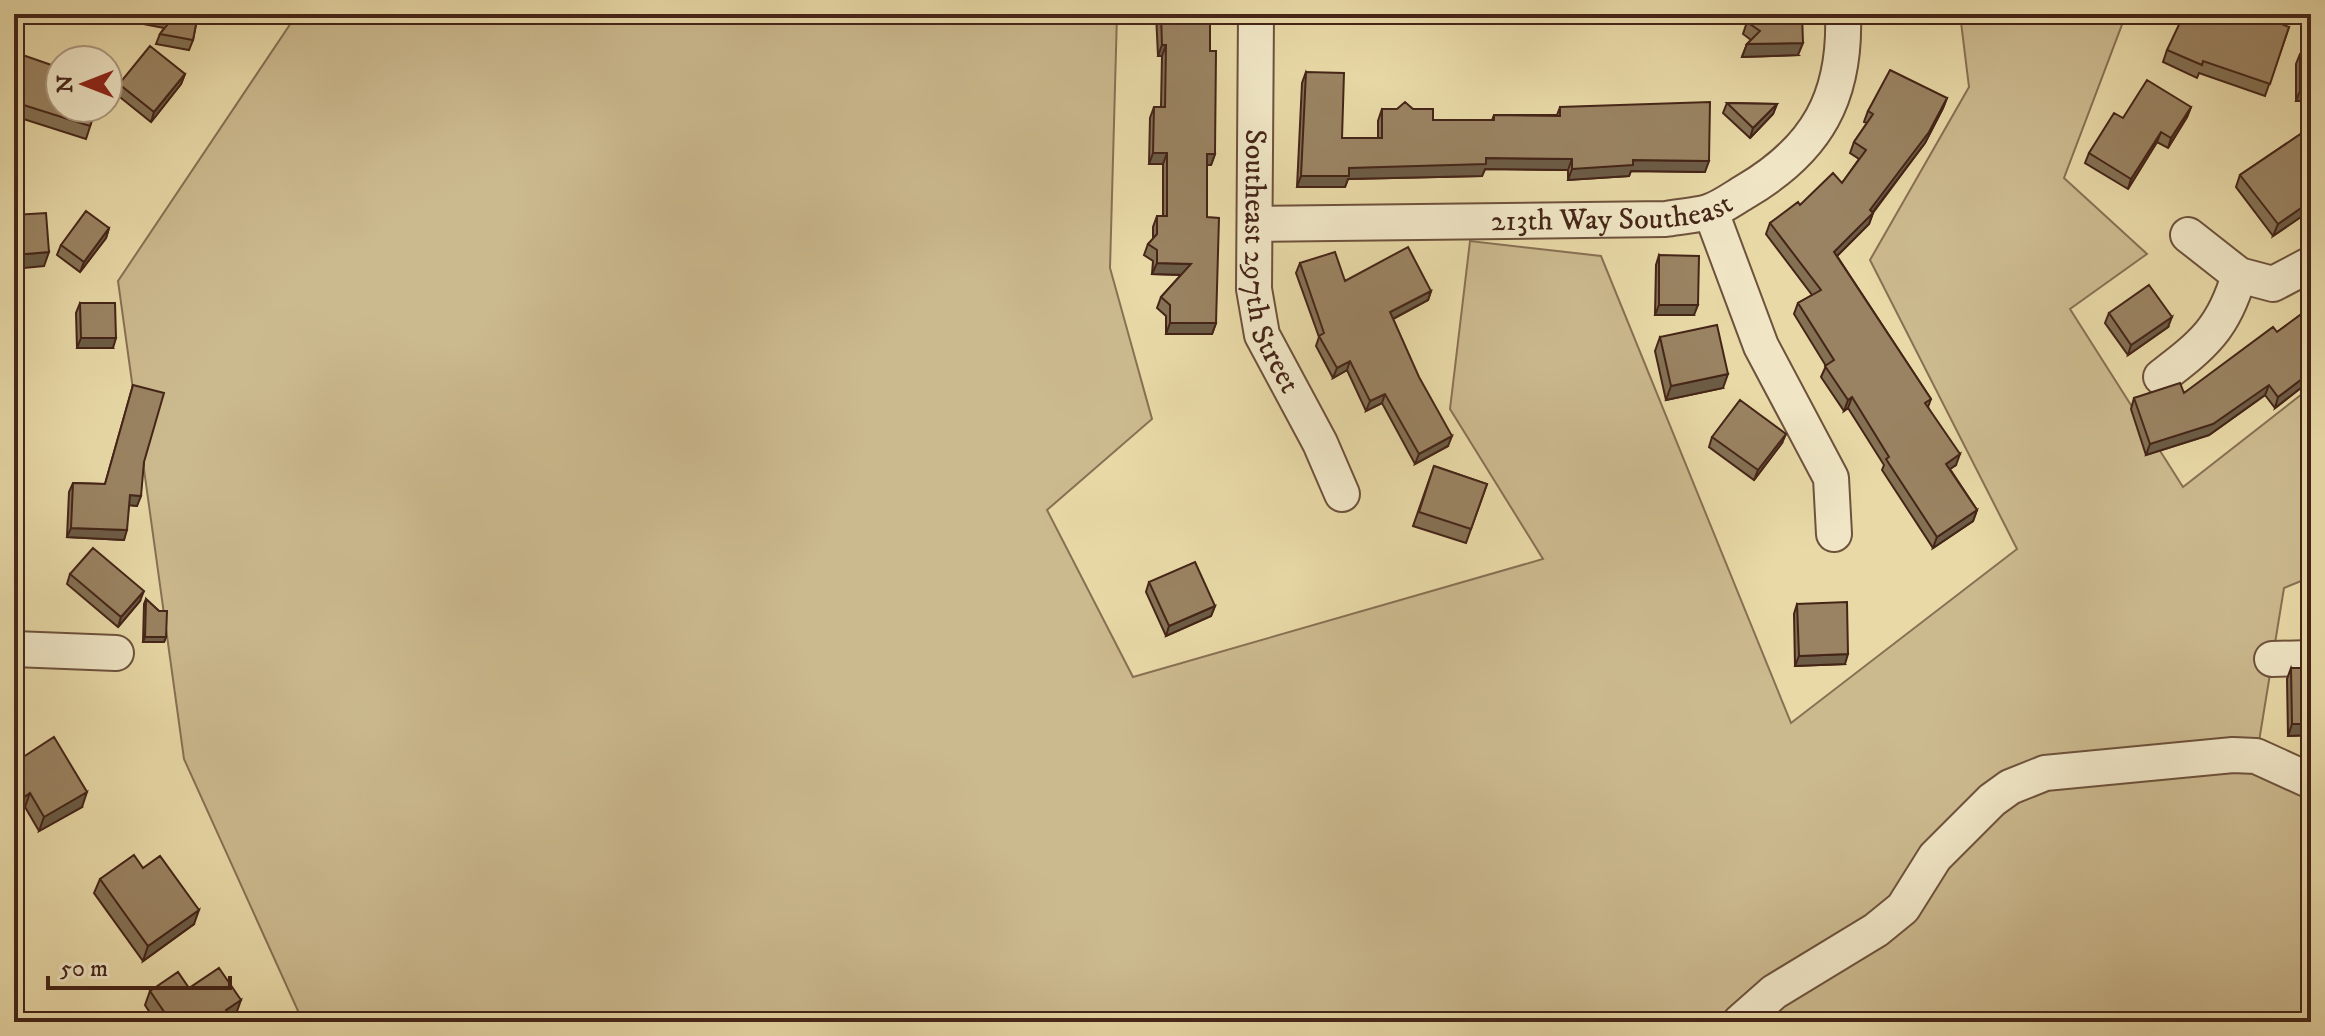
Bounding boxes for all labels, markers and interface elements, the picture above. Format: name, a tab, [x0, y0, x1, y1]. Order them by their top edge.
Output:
north arrow	[44, 44, 124, 124]
text: N	[52, 75, 79, 93]
street label: Southeast 297th Street	[1235, 129, 1308, 399]
street label: 213th Way Southeast	[1490, 185, 1740, 240]
scale bar	[48, 940, 230, 990]
text: 50 m	[60, 954, 108, 984]

